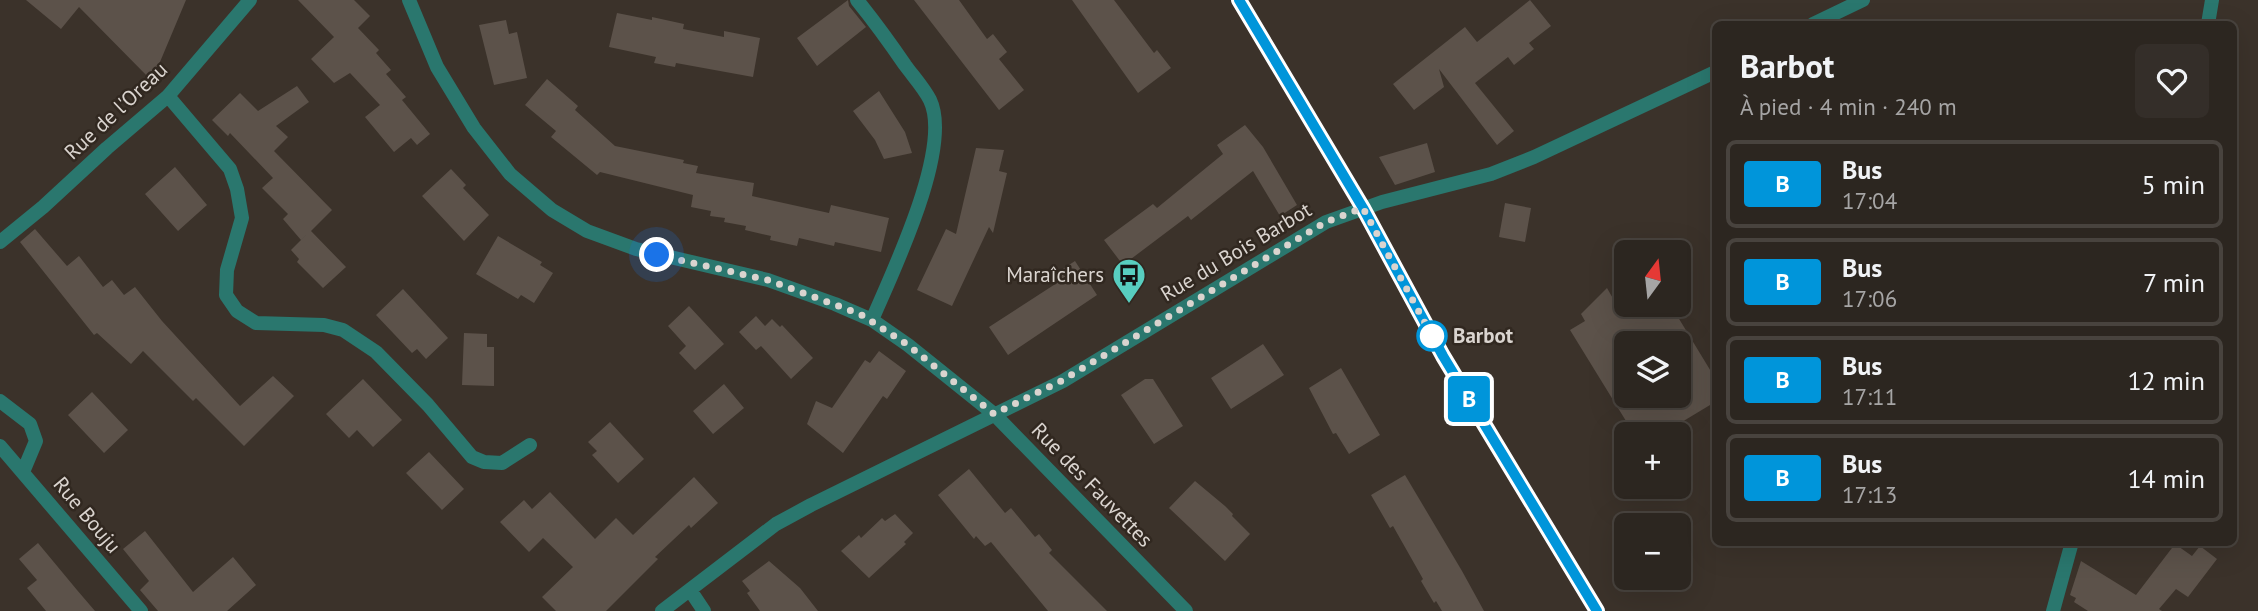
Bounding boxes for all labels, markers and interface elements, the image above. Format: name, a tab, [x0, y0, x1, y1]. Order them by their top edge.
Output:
text: Barbot	[1740, 44, 1834, 87]
button: heart	[2135, 44, 2209, 118]
street label: Rue de l'Oreau	[58, 56, 173, 165]
text: À pied · 4 min · 240 m	[1740, 92, 1957, 121]
text: Bus	[1842, 153, 1882, 186]
text: B	[1775, 168, 1790, 199]
text: 5 min	[2142, 168, 2205, 201]
text: 17:04	[1842, 186, 1897, 215]
street label: Rue du Bois Barbot	[1155, 196, 1316, 307]
your location	[639, 237, 674, 272]
north arrow	[1614, 240, 1690, 317]
map controls	[1614, 240, 1691, 590]
text: Bus	[1842, 251, 1882, 284]
bus stop icon: Maraîchers	[1110, 256, 1148, 305]
place label: Maraîchers	[1006, 261, 1104, 288]
text: B	[1775, 266, 1790, 297]
text: 7 min	[2143, 266, 2205, 299]
text: 17:06	[1842, 284, 1897, 313]
marker: Barbot	[1417, 321, 1447, 351]
place label: Barbot	[1453, 322, 1514, 349]
button: layers	[1614, 331, 1691, 408]
text: Bus	[1842, 349, 1882, 382]
text: B	[1775, 364, 1790, 395]
text: 12 min	[2127, 364, 2205, 397]
line badge: B	[1446, 376, 1492, 422]
text: 17:11	[1842, 382, 1897, 411]
text: B	[1462, 383, 1476, 414]
street label: Rue des Fauvettes	[1026, 417, 1159, 553]
button: +	[1614, 422, 1691, 499]
text: Bus	[1842, 447, 1882, 480]
text: B	[1775, 462, 1790, 493]
text: 14 min	[2127, 462, 2205, 495]
street label: Rue Bouju	[48, 471, 127, 558]
text: 17:13	[1842, 480, 1897, 509]
button: −	[1614, 513, 1691, 590]

